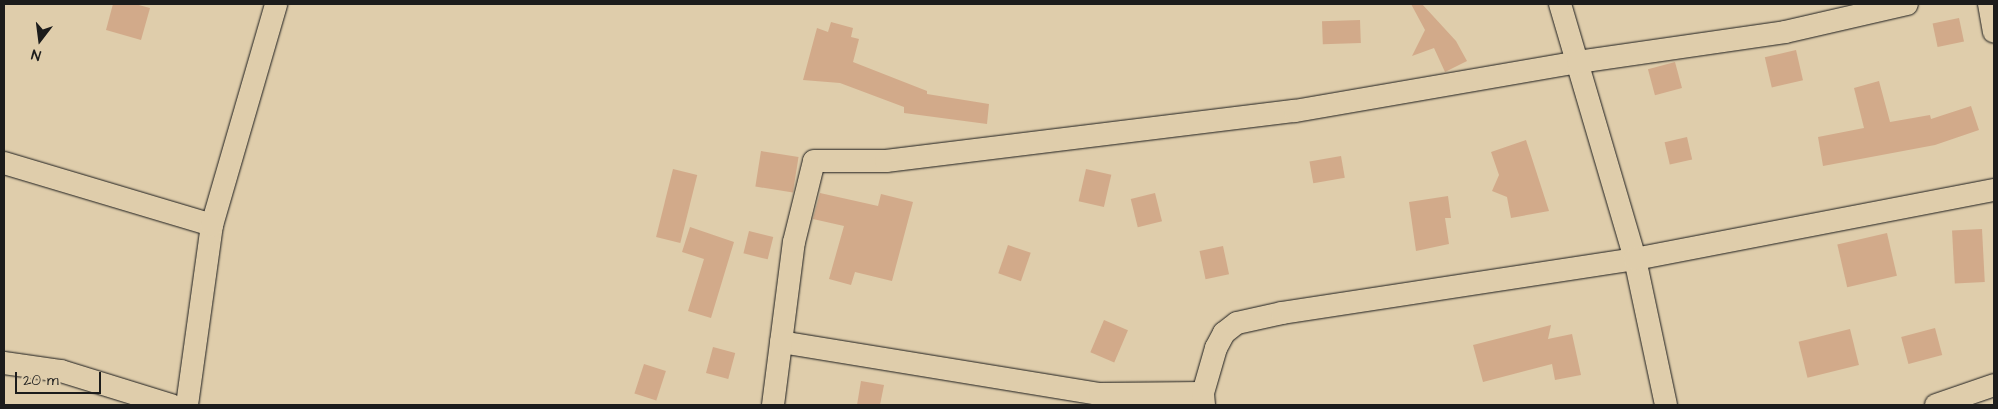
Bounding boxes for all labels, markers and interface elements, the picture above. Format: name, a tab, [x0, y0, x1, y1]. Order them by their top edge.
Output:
north arrow	[15, 15, 65, 65]
text: N	[29, 44, 43, 65]
scale bar	[18, 362, 104, 394]
text: 20 m	[23, 370, 59, 391]

